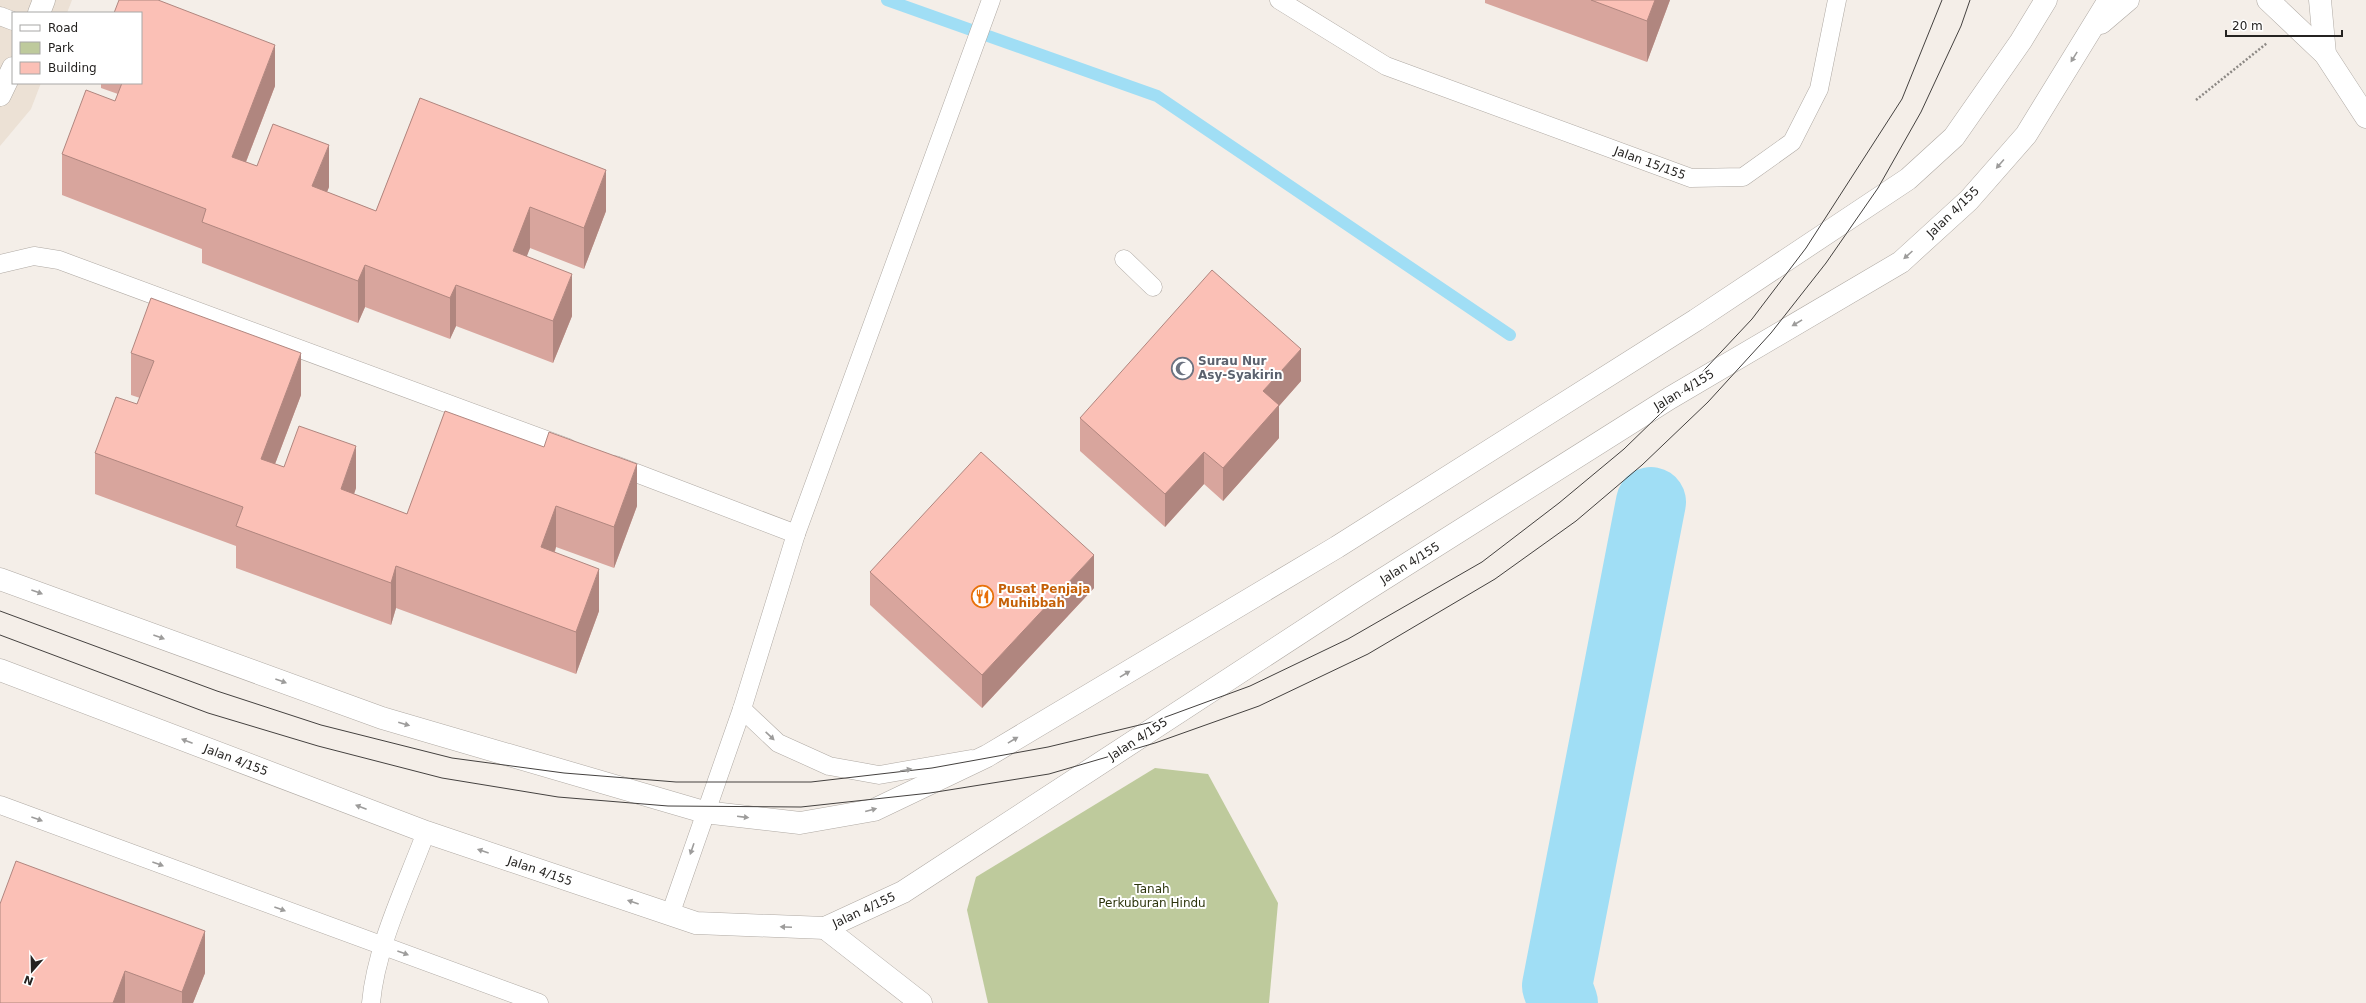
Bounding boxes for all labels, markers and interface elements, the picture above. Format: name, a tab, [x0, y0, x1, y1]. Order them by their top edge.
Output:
legend	[12, 12, 142, 84]
scale bar	[2226, 12, 2342, 38]
text: 20 m	[2232, 19, 2263, 33]
text: Road	[48, 21, 78, 35]
text: Park	[48, 41, 74, 55]
one-way arrow	[2070, 52, 2078, 62]
text: Building	[48, 61, 97, 75]
street label: Jalan 15/155	[1611, 143, 1688, 182]
one-way arrow	[1996, 159, 2005, 169]
street label: Jalan 4/155	[1923, 183, 1982, 241]
one-way arrow	[1903, 250, 1913, 260]
one-way arrow	[1791, 319, 1803, 326]
place label: Surau Nur Asy-Syakirin	[1198, 354, 1282, 382]
mosque icon: Surau Nur Asy-Syakirin	[1169, 355, 1195, 381]
street label: Jalan 4/155	[1651, 367, 1717, 414]
street label: Jalan 4/155	[1377, 539, 1442, 587]
place label: Pusat Penjaja Muhibbah	[998, 582, 1090, 610]
restaurant icon: Pusat Penjaja Muhibbah	[969, 583, 995, 609]
one-way arrow	[31, 590, 43, 596]
one-way arrow	[153, 634, 165, 640]
one-way arrow	[1119, 670, 1131, 677]
one-way arrow	[275, 679, 287, 685]
street label: Jalan 4/155	[1105, 715, 1170, 764]
one-way arrow	[398, 721, 410, 727]
one-way arrow	[766, 731, 775, 740]
one-way arrow	[1007, 737, 1019, 744]
one-way arrow	[181, 738, 193, 744]
street label: Jalan 4/155	[201, 741, 270, 779]
one-way arrow	[899, 767, 912, 773]
one-way arrow	[355, 804, 367, 810]
one-way arrow	[866, 807, 878, 813]
one-way arrow	[737, 814, 749, 820]
one-way arrow	[31, 816, 43, 822]
one-way arrow	[689, 843, 695, 855]
one-way arrow	[477, 848, 489, 854]
street label: Jalan 4/155	[505, 853, 574, 889]
one-way arrow	[153, 862, 165, 868]
park label: Tanah Perkuburan Hindu	[1098, 882, 1206, 910]
street label: Jalan 4/155	[830, 889, 898, 931]
one-way arrow	[627, 899, 639, 905]
one-way arrow	[275, 906, 287, 912]
one-way arrow	[779, 924, 792, 930]
one-way arrow	[397, 950, 409, 956]
north arrow	[12, 951, 52, 991]
text: N	[22, 972, 35, 988]

